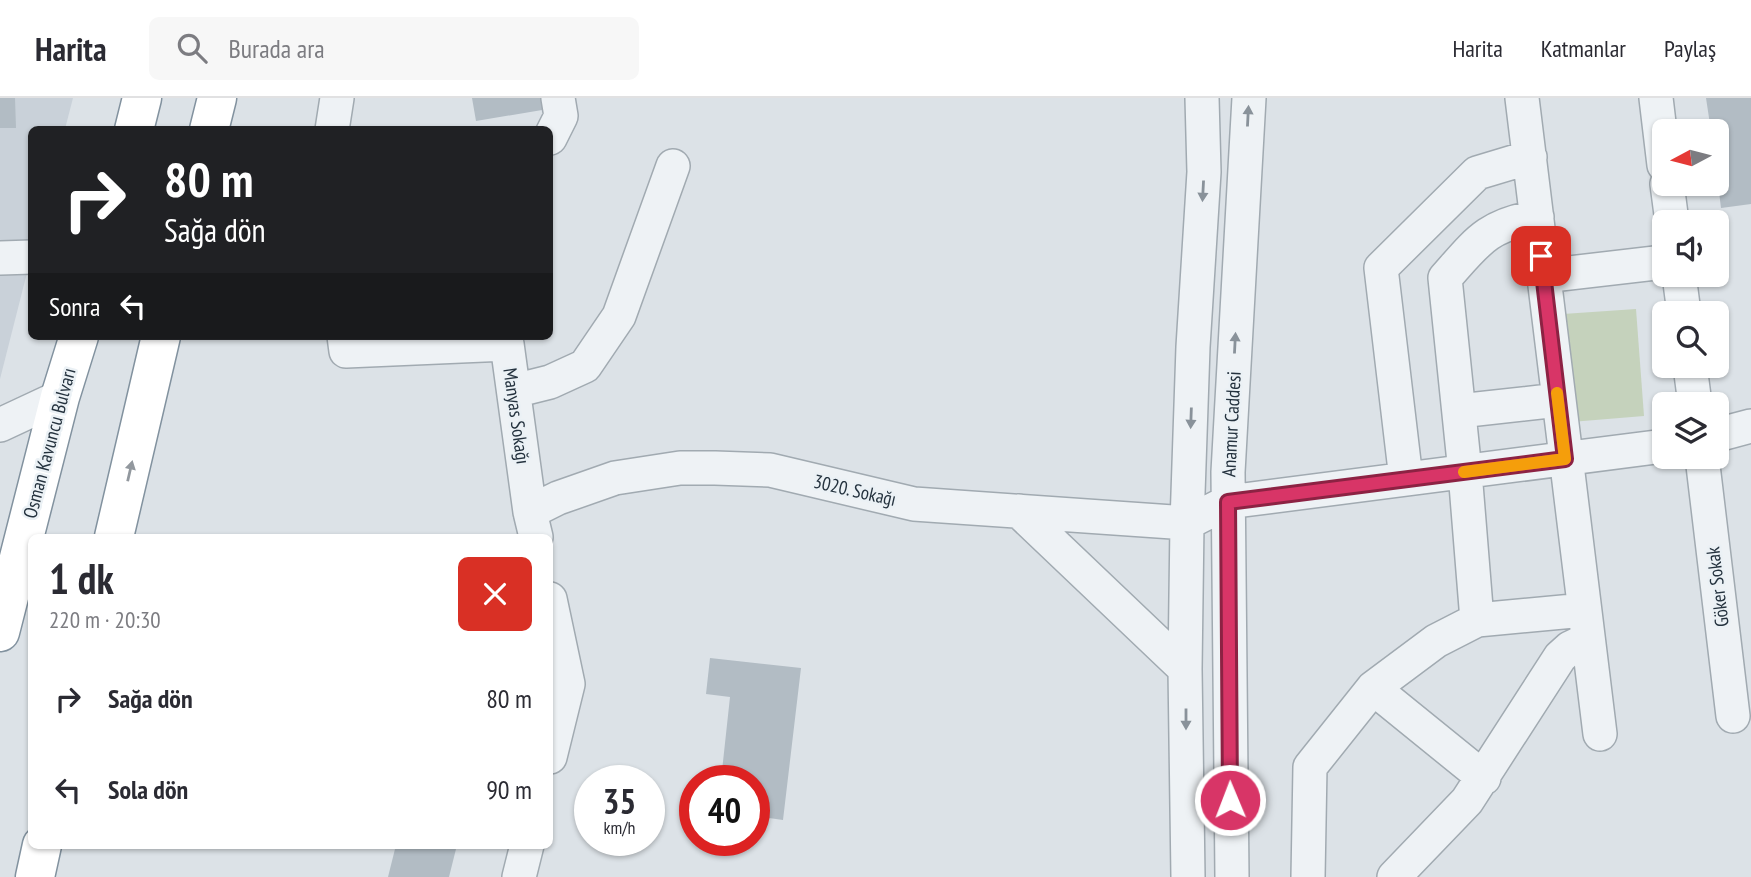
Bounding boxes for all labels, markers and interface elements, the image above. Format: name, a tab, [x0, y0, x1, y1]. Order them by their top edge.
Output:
search box	[149, 17, 639, 80]
text: Harita	[35, 27, 107, 70]
icon: search	[173, 29, 211, 67]
text: Burada ara	[229, 32, 325, 65]
text: Harita	[1452, 33, 1503, 64]
text: Katmanlar	[1541, 33, 1626, 64]
text: Paylaş	[1664, 33, 1716, 64]
one-way arrow	[1243, 105, 1254, 127]
north arrow	[1652, 119, 1729, 196]
map controls	[1652, 119, 1729, 469]
text: 80 m	[164, 147, 253, 211]
icon: right	[49, 154, 140, 245]
one-way arrow	[1197, 180, 1208, 202]
text: Sağa dön	[164, 209, 266, 251]
button: sound	[1652, 210, 1729, 287]
pin	[1511, 226, 1571, 286]
icon: arrive	[1522, 237, 1560, 275]
icon: left	[114, 287, 152, 325]
text: Sonra	[49, 290, 100, 323]
button: search	[1652, 301, 1729, 378]
one-way arrow	[1230, 332, 1241, 354]
street label: Osman Kavuncu Bulvarı	[17, 365, 81, 521]
street label: Manyas Sokağı	[498, 366, 536, 466]
street label: Anamur Caddesi	[1216, 371, 1246, 477]
button: layers	[1652, 392, 1729, 469]
one-way arrow	[1185, 407, 1196, 429]
one-way arrow	[124, 460, 135, 482]
street label: 3020. Sokağı	[811, 469, 899, 511]
street label: Göker Sokak	[1700, 545, 1734, 628]
text: 1 dk	[49, 551, 114, 606]
button: close	[458, 557, 532, 631]
text: 220 m · 20:30	[49, 605, 161, 634]
icon: right	[49, 680, 87, 718]
text: Sağa dön	[108, 682, 193, 715]
text: 80 m	[486, 682, 532, 715]
one-way arrow	[1180, 708, 1192, 730]
position arrow	[1193, 763, 1267, 837]
speed limit sign: 40	[679, 765, 770, 856]
icon: left	[49, 771, 87, 809]
text: Sola dön	[108, 773, 188, 806]
text: 90 m	[486, 773, 532, 806]
text: 35	[603, 778, 636, 824]
text: km/h	[604, 816, 635, 839]

